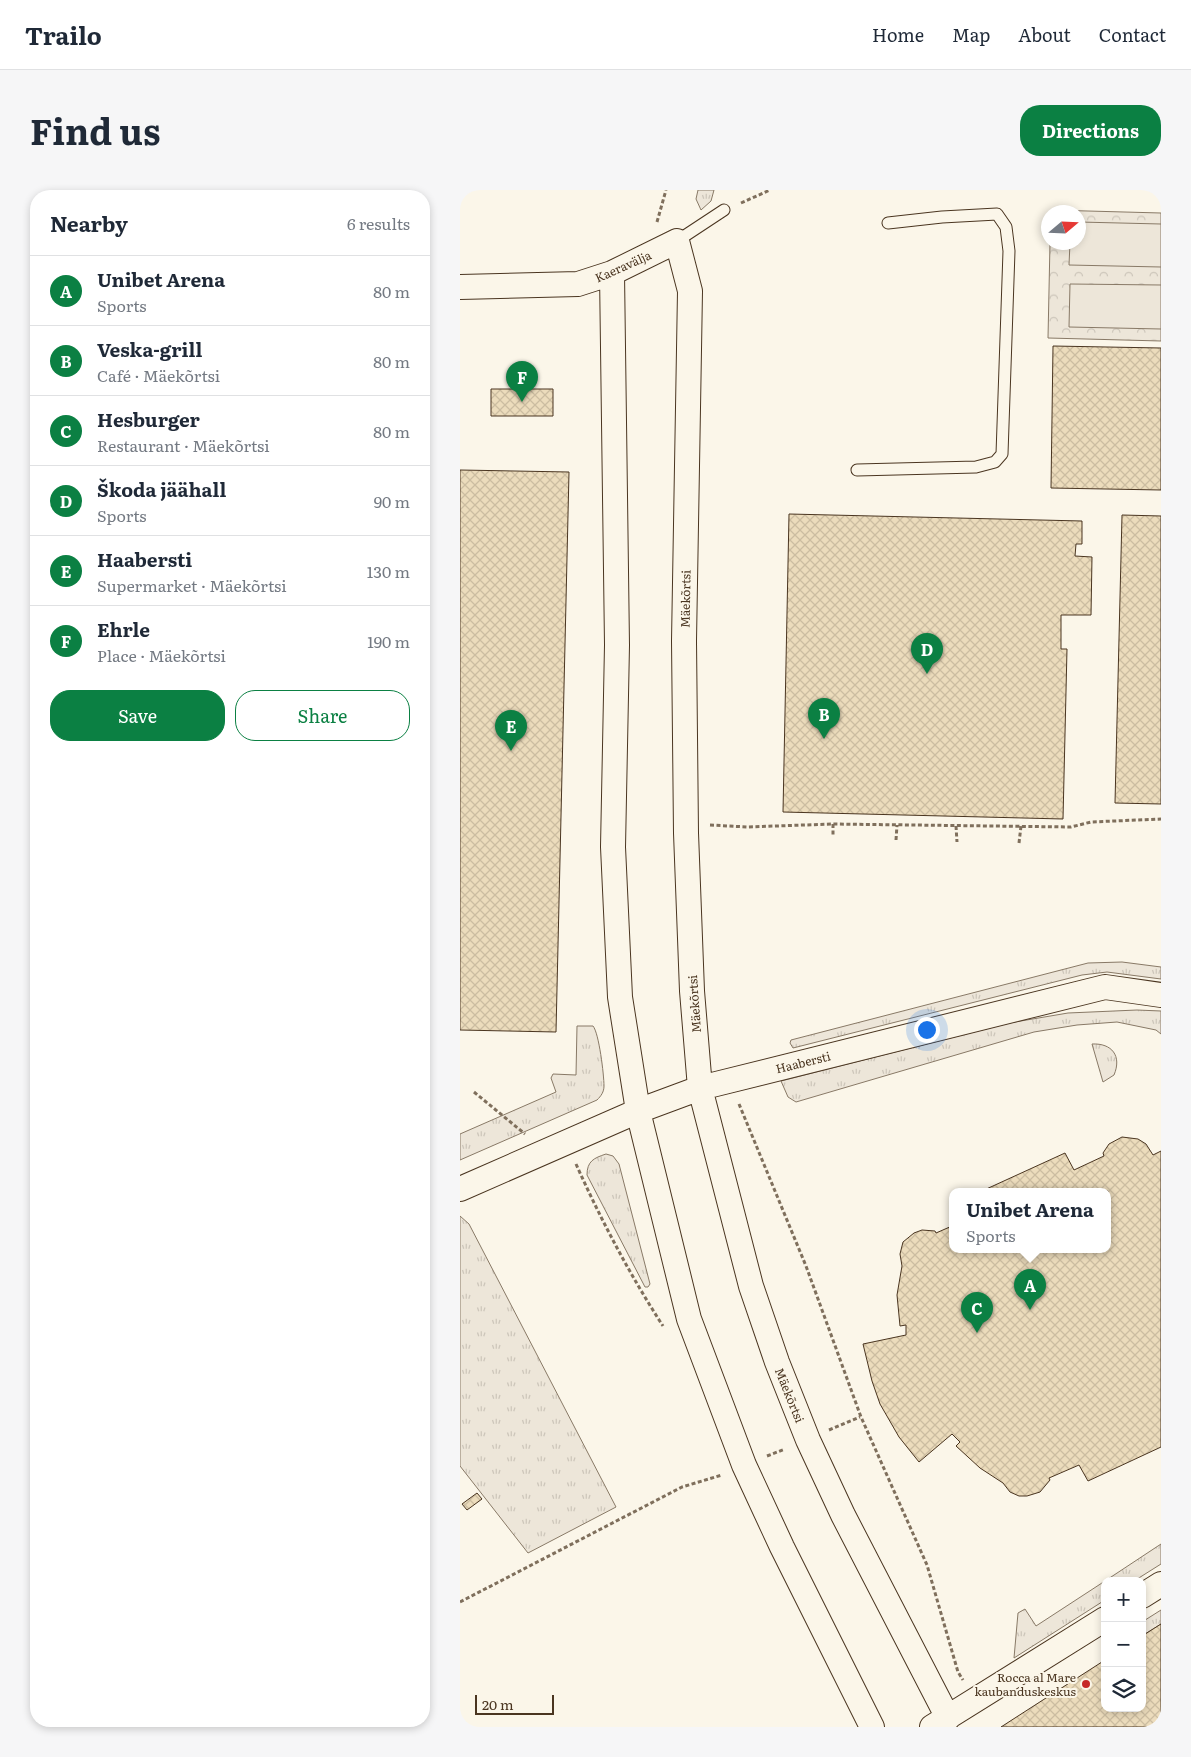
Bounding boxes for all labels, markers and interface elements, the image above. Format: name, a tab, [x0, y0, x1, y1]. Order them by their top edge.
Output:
text: Trailo	[25, 17, 102, 52]
text: Home	[872, 21, 924, 48]
text: Map	[952, 21, 990, 48]
text: About	[1018, 21, 1071, 48]
text: Contact	[1099, 21, 1166, 48]
text: Find us	[30, 104, 160, 156]
button: Directions	[1020, 105, 1161, 156]
north arrow	[1041, 205, 1086, 250]
text: Nearby	[50, 207, 128, 238]
text: 6 results	[347, 211, 410, 235]
street label: Kaeravälja	[592, 245, 655, 286]
text: Unibet Arena	[97, 265, 225, 293]
text: A	[60, 279, 72, 303]
text: 80 m	[373, 279, 410, 303]
text: Sports	[97, 293, 147, 317]
text: Veska-grill	[97, 335, 202, 363]
text: B	[60, 349, 72, 373]
text: 80 m	[373, 349, 410, 373]
pin: F	[506, 361, 538, 402]
text: Café · Mäekõrtsi	[97, 363, 220, 387]
text: Hesburger	[97, 405, 200, 433]
text: C	[60, 419, 72, 443]
text: 80 m	[373, 419, 410, 443]
text: Restaurant · Mäekõrtsi	[97, 433, 270, 457]
text: Škoda jäähall	[97, 475, 226, 503]
text: D	[60, 489, 72, 513]
text: 90 m	[374, 489, 410, 513]
text: Sports	[97, 503, 147, 527]
text: Haabersti	[97, 545, 192, 573]
text: E	[61, 559, 71, 583]
text: 130 m	[367, 559, 410, 583]
street label: Mäekõrtsi	[675, 570, 695, 628]
text: Supermarket · Mäekõrtsi	[97, 573, 287, 597]
text: Ehrle	[97, 615, 150, 643]
text: F	[61, 629, 71, 653]
text: 190 m	[367, 629, 410, 653]
pin: D	[911, 633, 943, 674]
text: Place · Mäekõrtsi	[97, 643, 226, 667]
button: Save	[50, 690, 225, 741]
button: Share	[235, 690, 410, 741]
pin: B	[808, 698, 840, 739]
pin: E	[495, 710, 527, 751]
street label: Mäekõrtsi	[683, 974, 705, 1034]
your location	[914, 1017, 940, 1043]
street label: Haabersti	[774, 1047, 832, 1077]
popup	[949, 1188, 1111, 1253]
text: Unibet Arena	[966, 1195, 1094, 1223]
text: Sports	[966, 1223, 1016, 1247]
pin: A	[1014, 1269, 1046, 1310]
pin: C	[961, 1292, 993, 1333]
street label: Mäekõrtsi	[771, 1365, 809, 1425]
map controls	[1101, 1577, 1146, 1712]
button: +	[1101, 1577, 1146, 1622]
button: −	[1101, 1622, 1146, 1667]
button: layers	[1101, 1667, 1146, 1712]
place label: Rocca al Mare kaubanduskeskus	[975, 1668, 1077, 1700]
marker: Rocca al Mare kaubanduskeskus	[1080, 1678, 1092, 1690]
scale bar	[475, 1692, 554, 1715]
text: 20 m	[482, 1694, 514, 1714]

